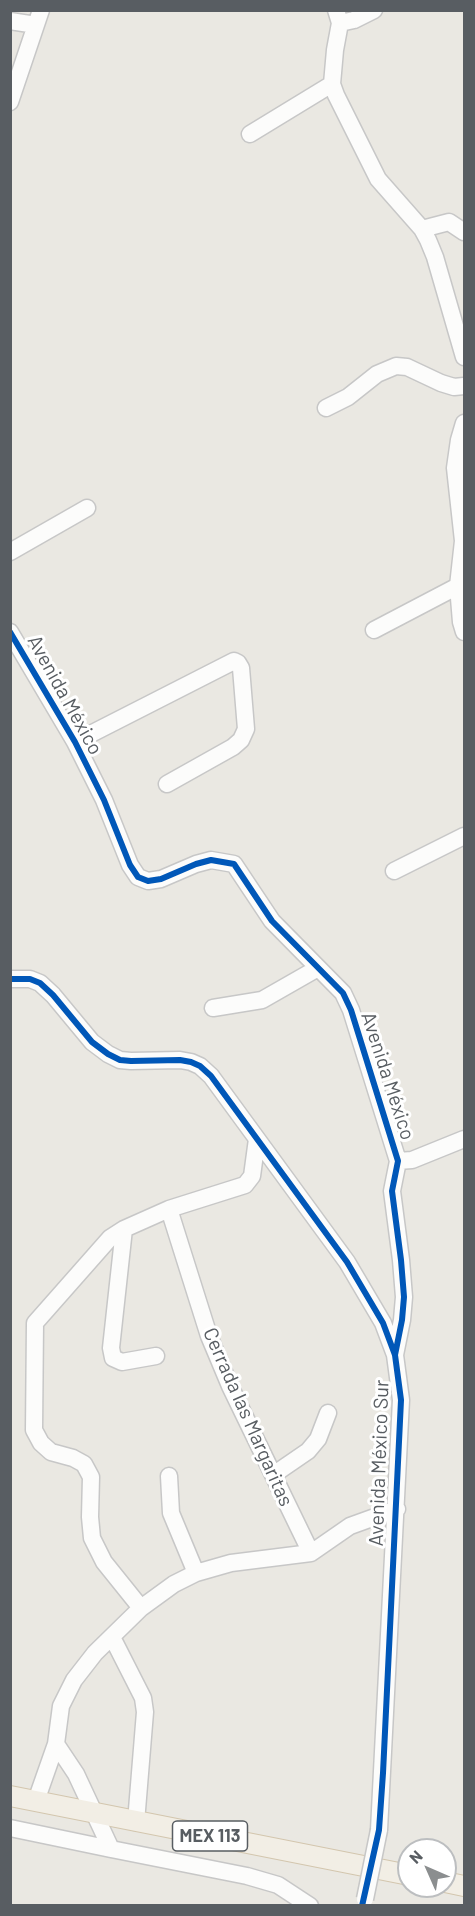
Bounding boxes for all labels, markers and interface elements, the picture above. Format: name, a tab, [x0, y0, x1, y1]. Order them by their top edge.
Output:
street label: Avenida México	[22, 631, 108, 759]
street label: Avenida México	[356, 1009, 420, 1143]
street label: Cerrada las Margaritas	[198, 1324, 298, 1510]
street label: Avenida México Sur	[364, 1379, 394, 1547]
road number: MEX 113	[172, 1821, 248, 1851]
north arrow	[397, 1838, 457, 1898]
text: N	[405, 1846, 426, 1867]

